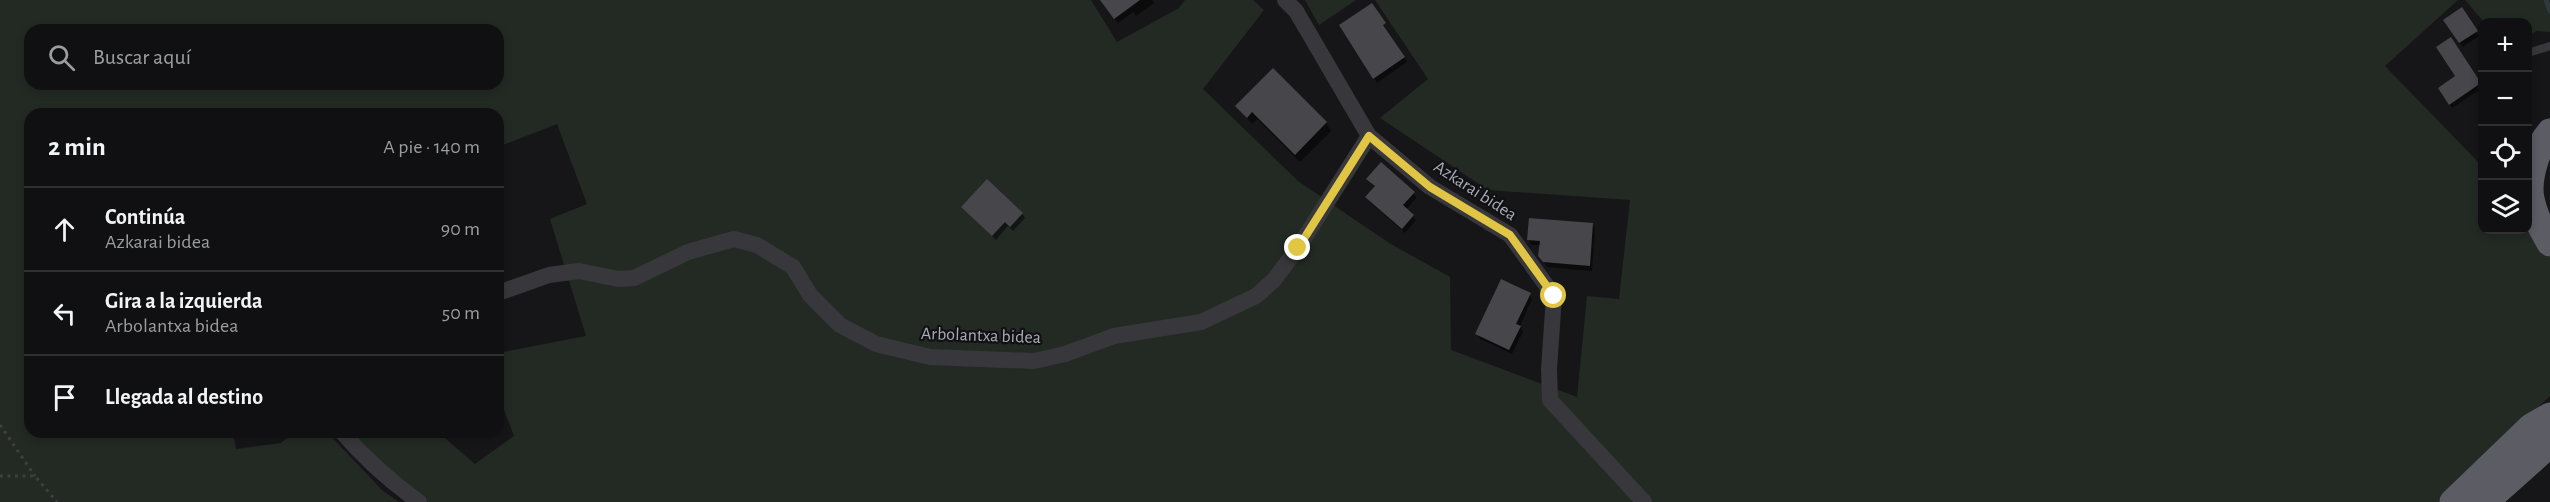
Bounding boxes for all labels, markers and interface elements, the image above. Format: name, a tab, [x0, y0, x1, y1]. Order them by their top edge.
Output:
map controls	[2478, 18, 2532, 234]
button: +	[2478, 18, 2532, 72]
search box	[24, 24, 504, 90]
icon: search	[45, 41, 78, 74]
text: Buscar aquí	[93, 46, 191, 68]
button: −	[2478, 72, 2532, 126]
button: locate	[2478, 126, 2532, 180]
text: 2 min	[48, 134, 106, 160]
text: A pie · 140 m	[383, 137, 480, 157]
street label: Azkarai bidea	[1430, 158, 1520, 224]
button: layers	[2478, 180, 2532, 234]
text: Continúa	[105, 206, 185, 228]
icon: ahead	[48, 213, 81, 246]
text: 90 m	[441, 219, 480, 239]
text: Azkarai bidea	[105, 232, 210, 252]
route end	[1284, 234, 1310, 260]
route start	[1540, 282, 1566, 308]
text: Gira a la izquierda	[105, 290, 263, 312]
icon: left	[48, 297, 81, 330]
text: 50 m	[442, 303, 480, 323]
text: Arbolantxa bidea	[105, 316, 238, 336]
street label: Arbolantxa bidea	[921, 325, 1041, 347]
icon: arrive	[48, 381, 81, 414]
text: Llegada al destino	[105, 386, 263, 408]

